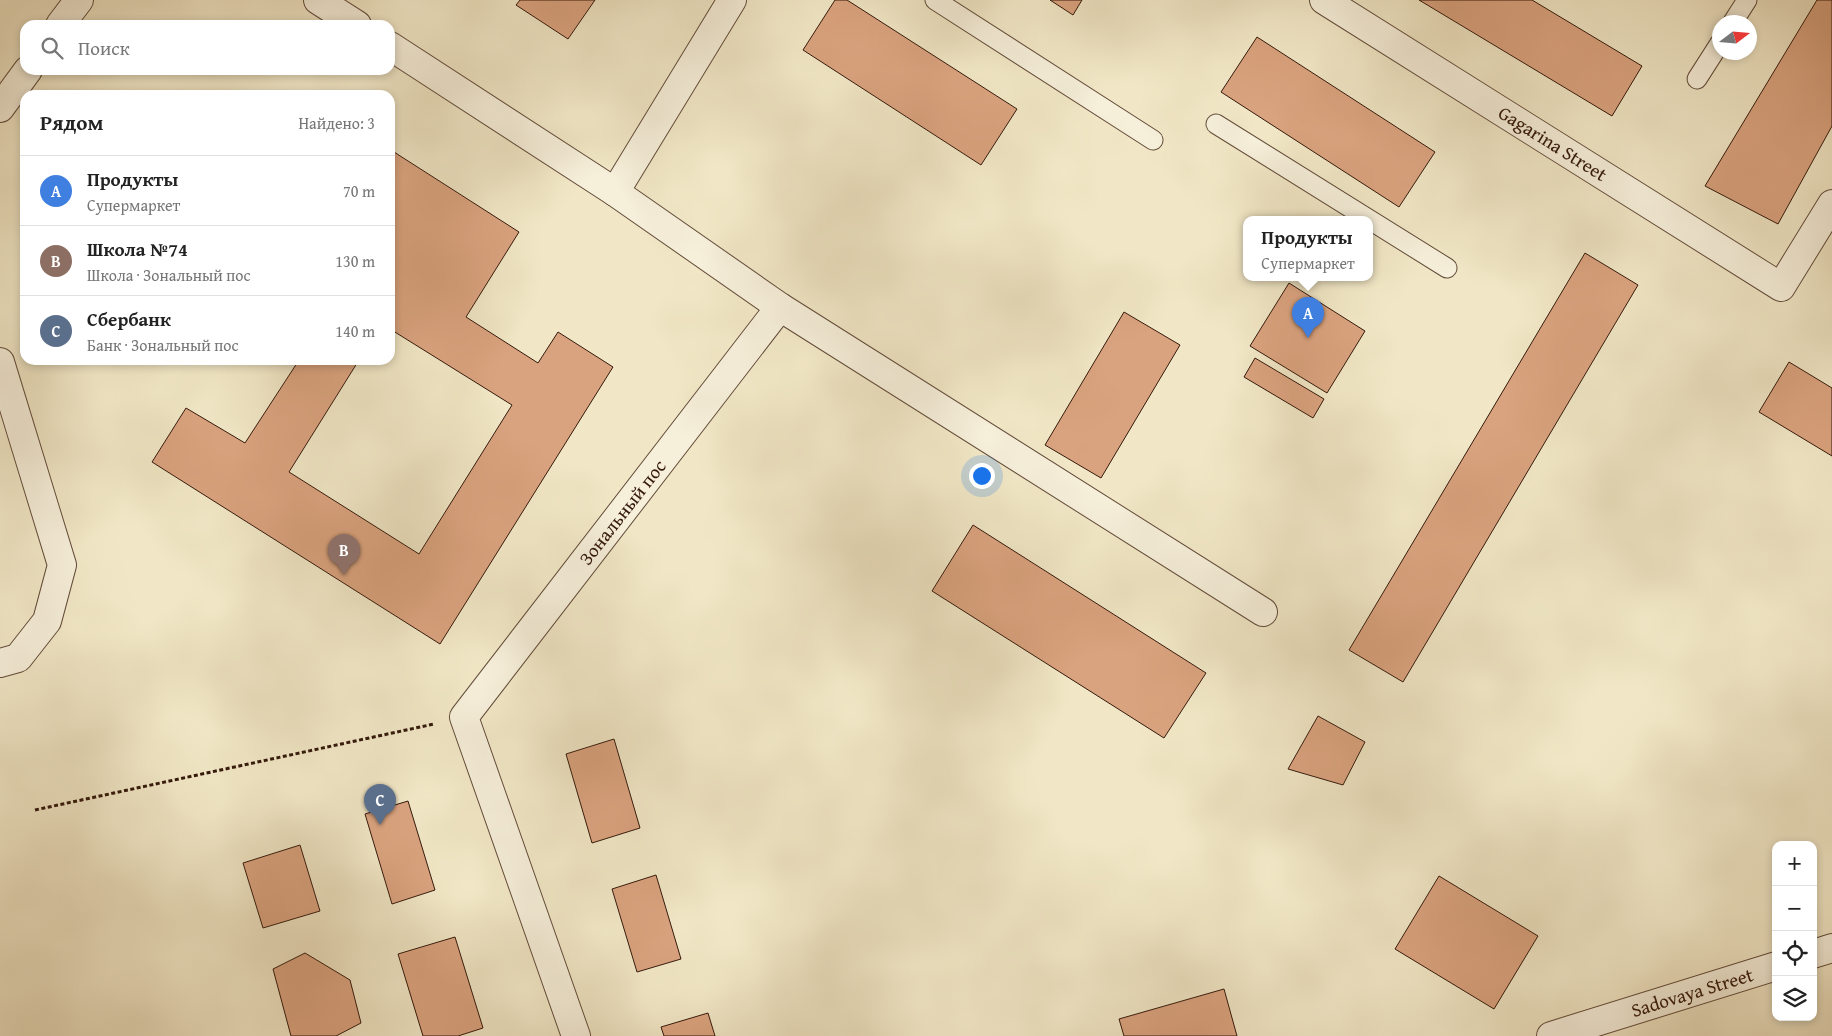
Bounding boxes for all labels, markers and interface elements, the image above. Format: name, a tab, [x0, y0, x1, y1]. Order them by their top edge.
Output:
north arrow	[1712, 15, 1757, 60]
search box	[20, 20, 395, 75]
icon: search	[38, 34, 66, 62]
text: Поиск	[78, 34, 130, 62]
street label: Gagarina Street	[1493, 98, 1613, 188]
text: Рядом	[40, 107, 103, 138]
text: Найдено: 3	[298, 111, 375, 135]
text: Продукты	[87, 165, 178, 193]
text: A	[51, 179, 61, 203]
text: 70 m	[343, 179, 375, 203]
text: Супермаркет	[87, 193, 180, 217]
popup	[1243, 216, 1373, 281]
text: Продукты	[1261, 223, 1353, 251]
text: Школа №74	[87, 235, 188, 263]
text: B	[51, 249, 61, 273]
text: 130 m	[335, 249, 375, 273]
text: Супермаркет	[1261, 251, 1355, 275]
text: Школа · Зональный пос	[87, 263, 251, 287]
pin: A	[1292, 297, 1324, 338]
text: Сбербанк	[87, 305, 171, 333]
text: C	[51, 319, 61, 343]
text: 140 m	[335, 319, 375, 343]
text: Банк · Зональный пос	[87, 333, 239, 357]
street label: Зональный пос	[572, 453, 672, 571]
your location	[969, 463, 995, 489]
pin: B	[328, 534, 360, 575]
pin: C	[364, 784, 396, 825]
map controls	[1772, 841, 1817, 1021]
button: +	[1772, 841, 1817, 886]
button: −	[1772, 886, 1817, 931]
button: locate	[1772, 931, 1817, 976]
street label: Sadovaya Street	[1628, 960, 1757, 1024]
button: layers	[1772, 976, 1817, 1021]

